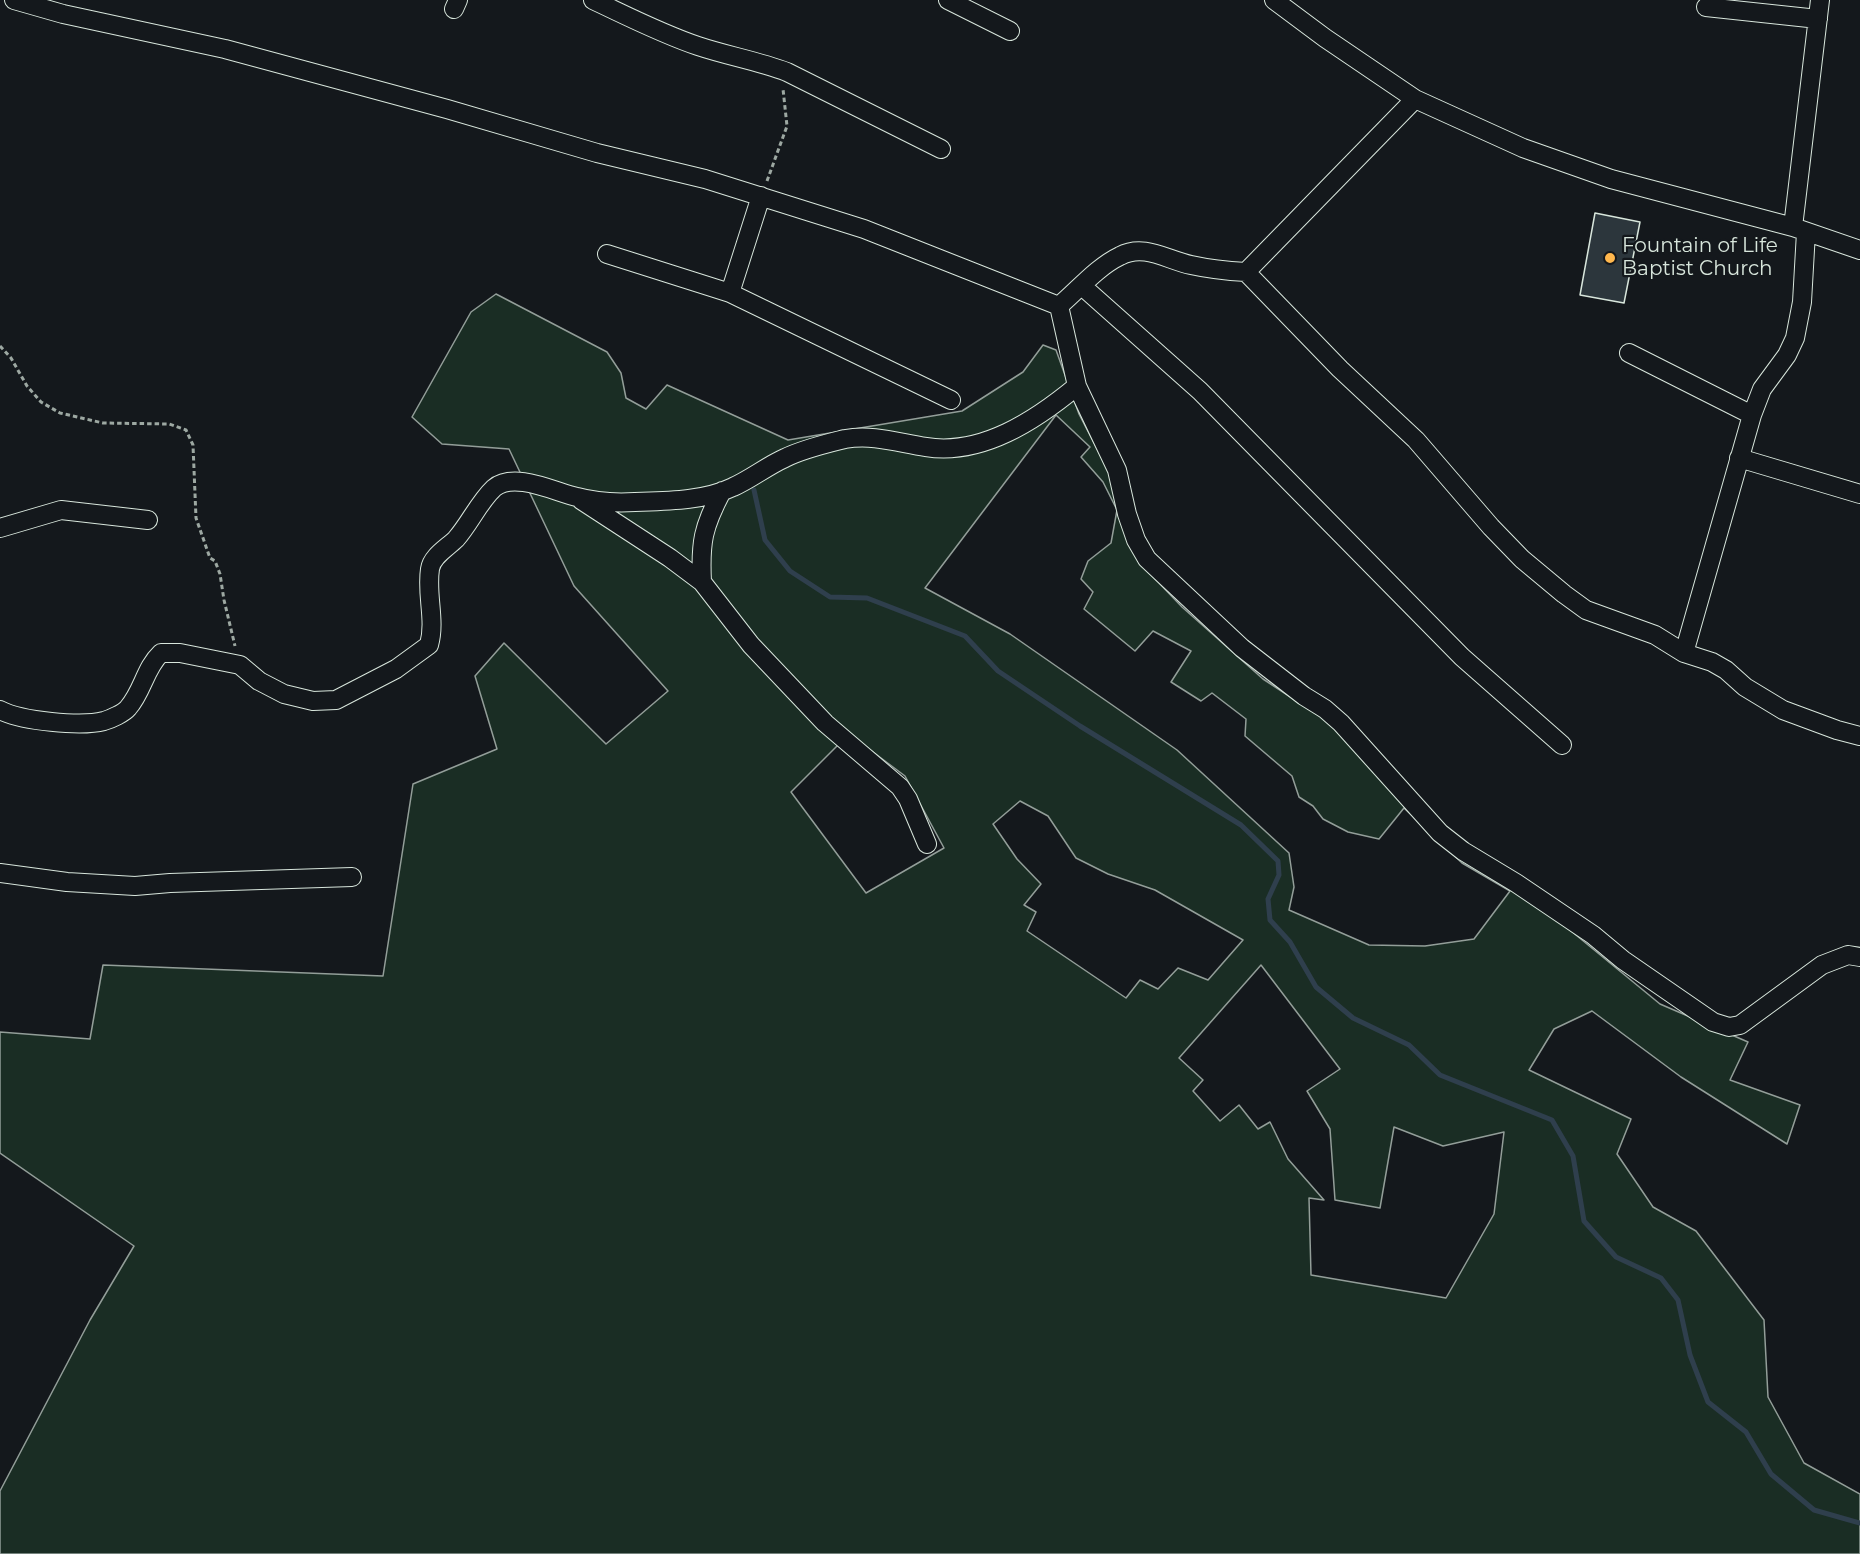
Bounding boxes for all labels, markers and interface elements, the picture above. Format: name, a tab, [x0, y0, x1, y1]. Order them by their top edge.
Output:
place label: Fountain of Life Baptist Church	[1622, 234, 1778, 281]
marker: Fountain of Life Baptist Church	[1603, 251, 1617, 265]

